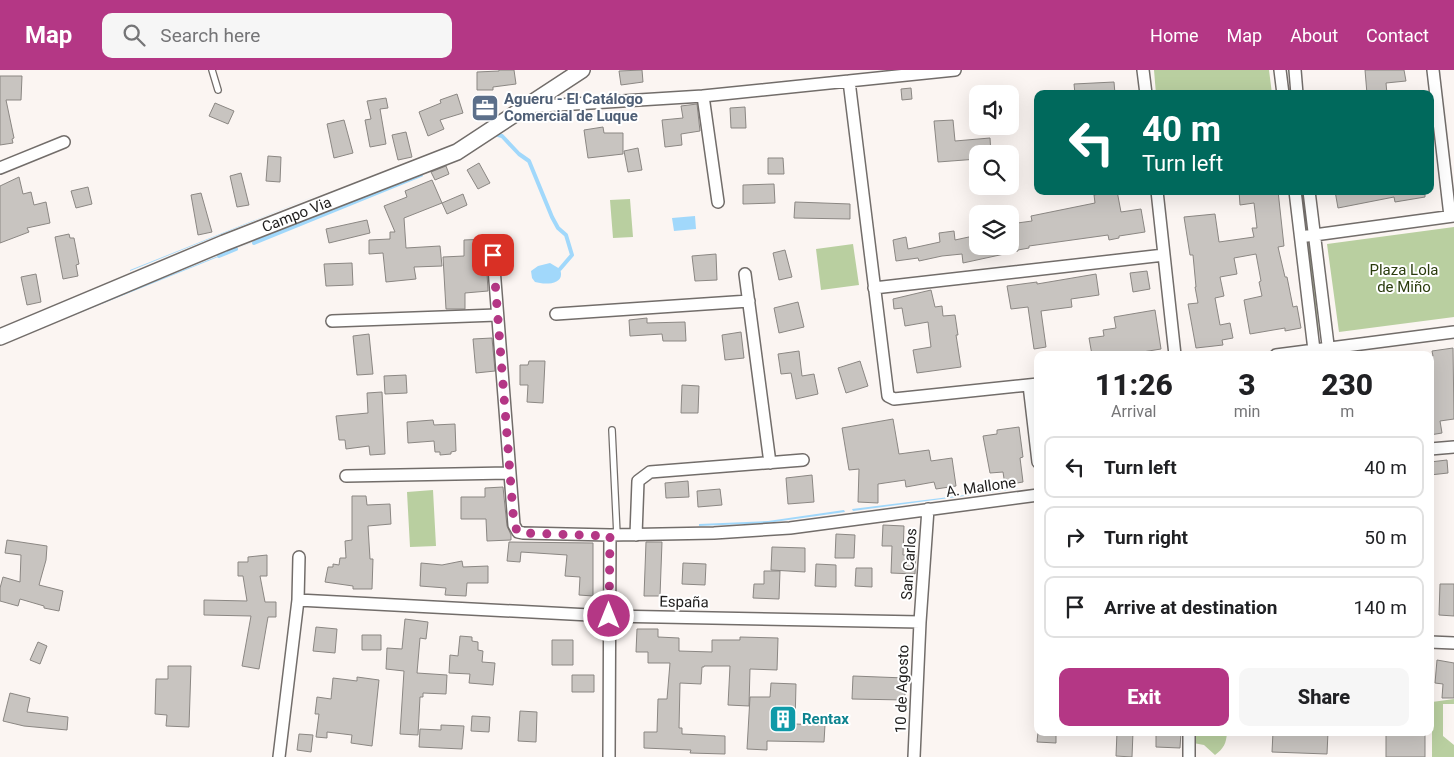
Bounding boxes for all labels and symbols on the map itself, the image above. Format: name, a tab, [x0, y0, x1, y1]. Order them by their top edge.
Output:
place label: Agueru - El Catálogo Comercial de Luque	[504, 90, 643, 125]
office icon: Agueru - El Catálogo Comercial de Luque	[470, 93, 500, 123]
street label: Campo Via	[259, 193, 334, 236]
pin	[472, 234, 514, 276]
park label: Plaza Lola de Miño	[1369, 261, 1439, 296]
street label: A. Mallone	[945, 473, 1017, 501]
street label: San Carlos	[898, 527, 920, 601]
position arrow	[582, 589, 634, 641]
street label: España	[659, 593, 709, 611]
street label: 10 de Agosto	[891, 644, 913, 734]
building icon: Rentax	[768, 704, 798, 734]
place label: Rentax	[802, 710, 849, 728]

